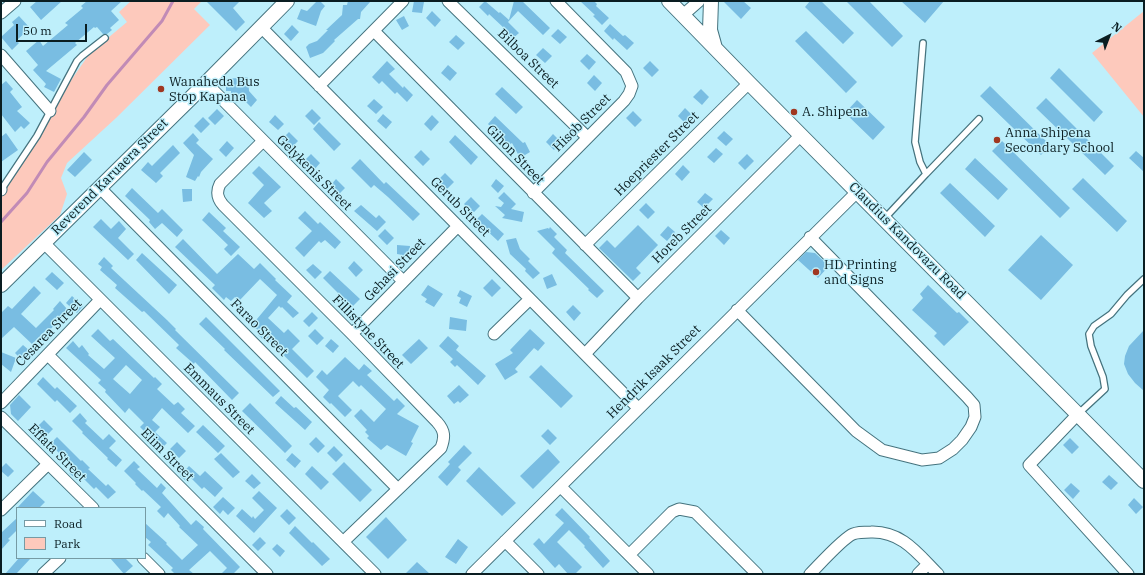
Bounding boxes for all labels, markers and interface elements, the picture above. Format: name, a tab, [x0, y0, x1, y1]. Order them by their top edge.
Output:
scale bar	[18, 16, 89, 42]
north arrow	[1089, 16, 1129, 56]
text: N	[1109, 19, 1125, 35]
text: 50 m	[23, 23, 52, 38]
street label: Bilboa Street	[494, 26, 562, 92]
place label: Wanaheda Bus Stop Kapana	[169, 74, 260, 105]
marker: Wanaheda Bus Stop Kapana	[156, 84, 166, 94]
street label: Hisob Street	[550, 91, 614, 155]
place label: A. Shipena	[802, 104, 868, 120]
marker: A. Shipena	[789, 107, 799, 117]
street label: Hoepriester Street	[612, 109, 702, 199]
street label: Reverend Karuaera Street	[49, 116, 171, 238]
street label: Gihon Street	[483, 122, 547, 188]
place label: Anna Shipena Secondary School	[1005, 125, 1114, 156]
street label: Gelykenis Street	[273, 132, 355, 214]
marker: Anna Shipena Secondary School	[992, 135, 1002, 145]
street label: Gerub Street	[427, 174, 493, 240]
street label: Claudius Kandovazu Road	[845, 179, 969, 303]
street label: Horeb Street	[649, 201, 715, 267]
street label: Gehasi Street	[361, 235, 429, 305]
place label: HD Printing and Signs	[824, 257, 897, 288]
marker: HD Printing and Signs	[811, 267, 821, 277]
street label: Fillistyne Street	[329, 292, 407, 372]
street label: Cesarea Street	[13, 296, 85, 370]
street label: Farao Street	[227, 296, 291, 360]
street label: Hendrik Isaak Street	[604, 322, 704, 422]
street label: Emmaus Street	[180, 360, 258, 438]
street label: Effata Street	[25, 421, 89, 485]
street label: Elim Street	[137, 425, 197, 485]
legend	[16, 507, 146, 559]
text: Road	[54, 516, 83, 531]
text: Park	[54, 536, 80, 551]

